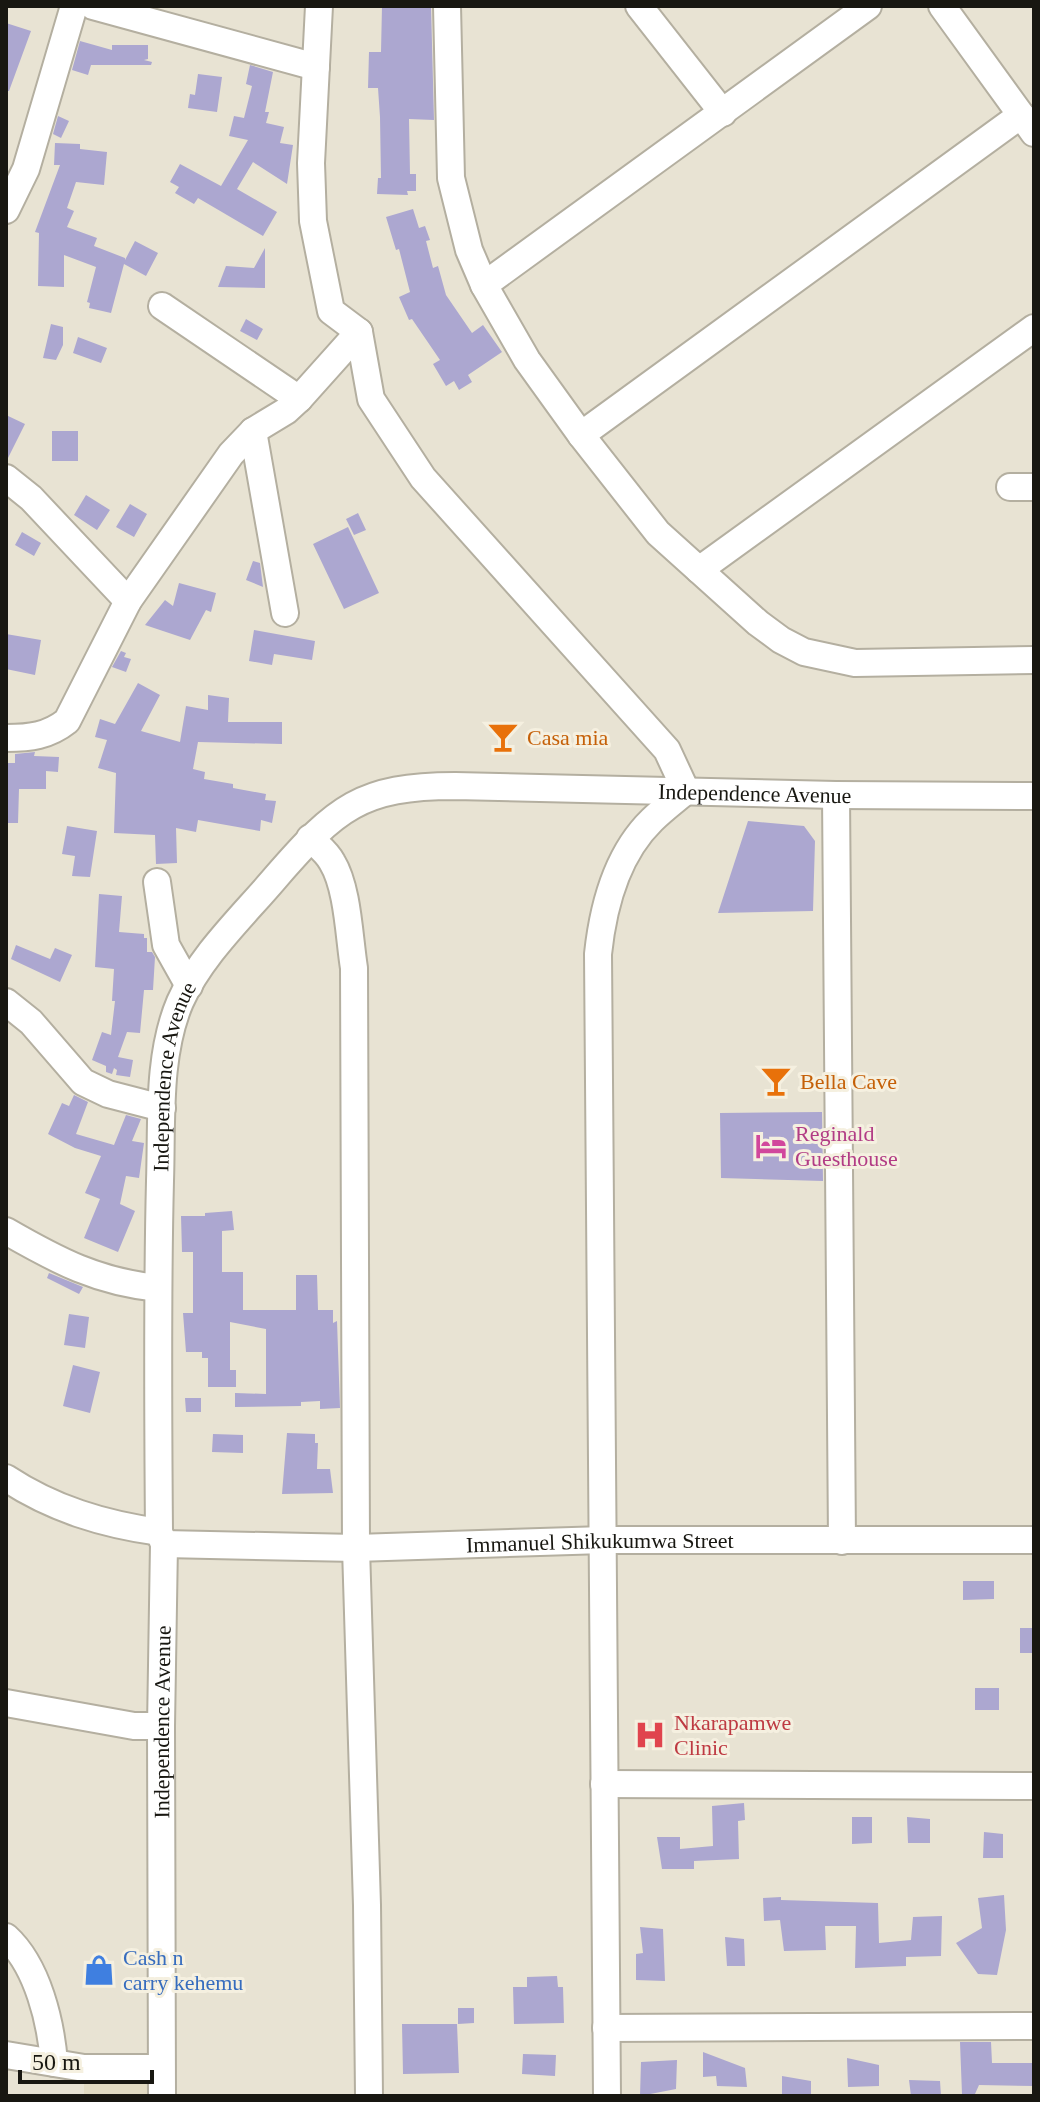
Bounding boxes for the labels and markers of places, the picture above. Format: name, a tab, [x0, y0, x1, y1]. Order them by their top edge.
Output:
bar icon: Casa mia	[486, 720, 520, 754]
place label: Casa mia	[527, 725, 608, 750]
bar icon: Bella Cave	[759, 1064, 793, 1098]
place label: Bella Cave	[800, 1069, 897, 1094]
place label: Reginald Guesthouse	[795, 1121, 898, 1171]
hotel icon: Reginald Guesthouse	[754, 1129, 788, 1163]
place label: Nkarapamwe Clinic	[674, 1710, 791, 1760]
hospital icon: Nkarapamwe Clinic	[633, 1718, 667, 1752]
place label: Cash n carry kehemu	[123, 1945, 243, 1995]
shop icon: Cash n carry kehemu	[82, 1953, 116, 1987]

